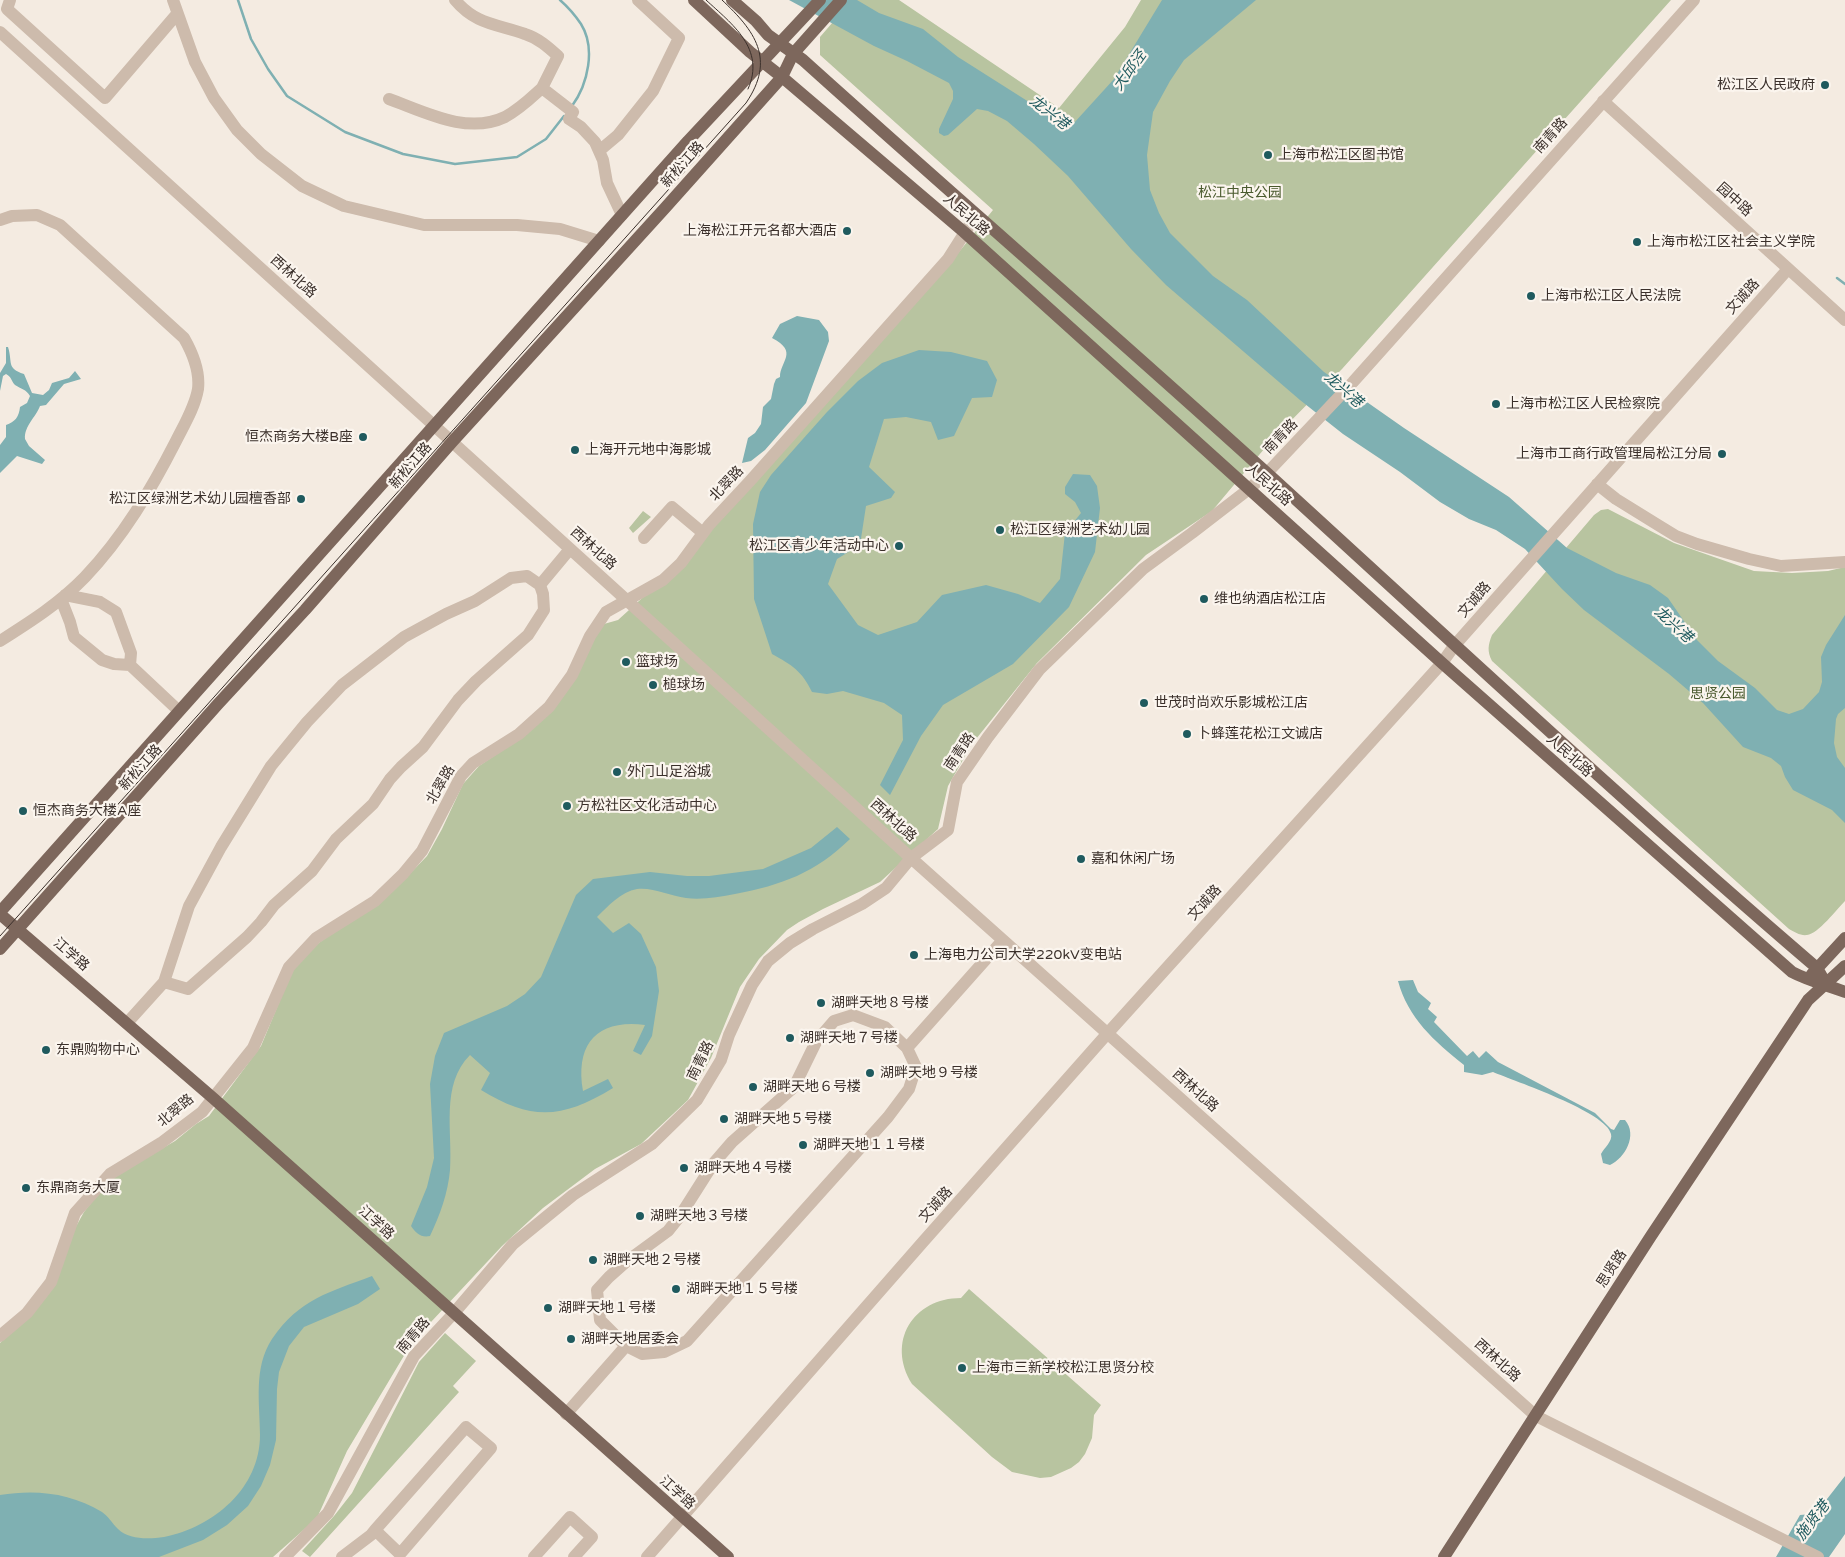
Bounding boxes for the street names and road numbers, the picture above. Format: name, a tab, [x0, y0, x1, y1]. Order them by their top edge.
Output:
street label: 南青路	[1531, 115, 1571, 157]
street label: 新松江路	[658, 139, 708, 191]
street label: 园中路	[1713, 180, 1755, 220]
street label: 人民北路	[939, 190, 993, 240]
street label: 西林北路	[267, 252, 319, 302]
street label: 文诚路	[1723, 276, 1763, 318]
street label: 南青路	[1260, 416, 1302, 458]
street label: 新松江路	[386, 439, 436, 493]
street label: 人民北路	[1242, 460, 1294, 510]
street label: 北翠路	[707, 463, 747, 505]
street label: 西林北路	[567, 524, 619, 574]
street label: 文诚路	[1455, 579, 1495, 621]
street label: 南青路	[941, 730, 979, 774]
street label: 人民北路	[1543, 731, 1595, 781]
street label: 新松江路	[116, 742, 166, 794]
street label: 北翠路	[423, 763, 459, 807]
street label: 西林北路	[867, 796, 919, 846]
street label: 文诚路	[1185, 882, 1225, 924]
street label: 江学路	[50, 935, 92, 975]
street label: 南青路	[684, 1038, 718, 1084]
street label: 西林北路	[1169, 1066, 1221, 1116]
street label: 北翠路	[155, 1091, 197, 1131]
street label: 文诚路	[916, 1184, 956, 1226]
street label: 江学路	[355, 1203, 397, 1243]
street label: 思贤路	[1594, 1247, 1630, 1291]
street label: 南青路	[394, 1315, 434, 1357]
street label: 西林北路	[1471, 1336, 1523, 1386]
street label: 江学路	[656, 1473, 698, 1513]

